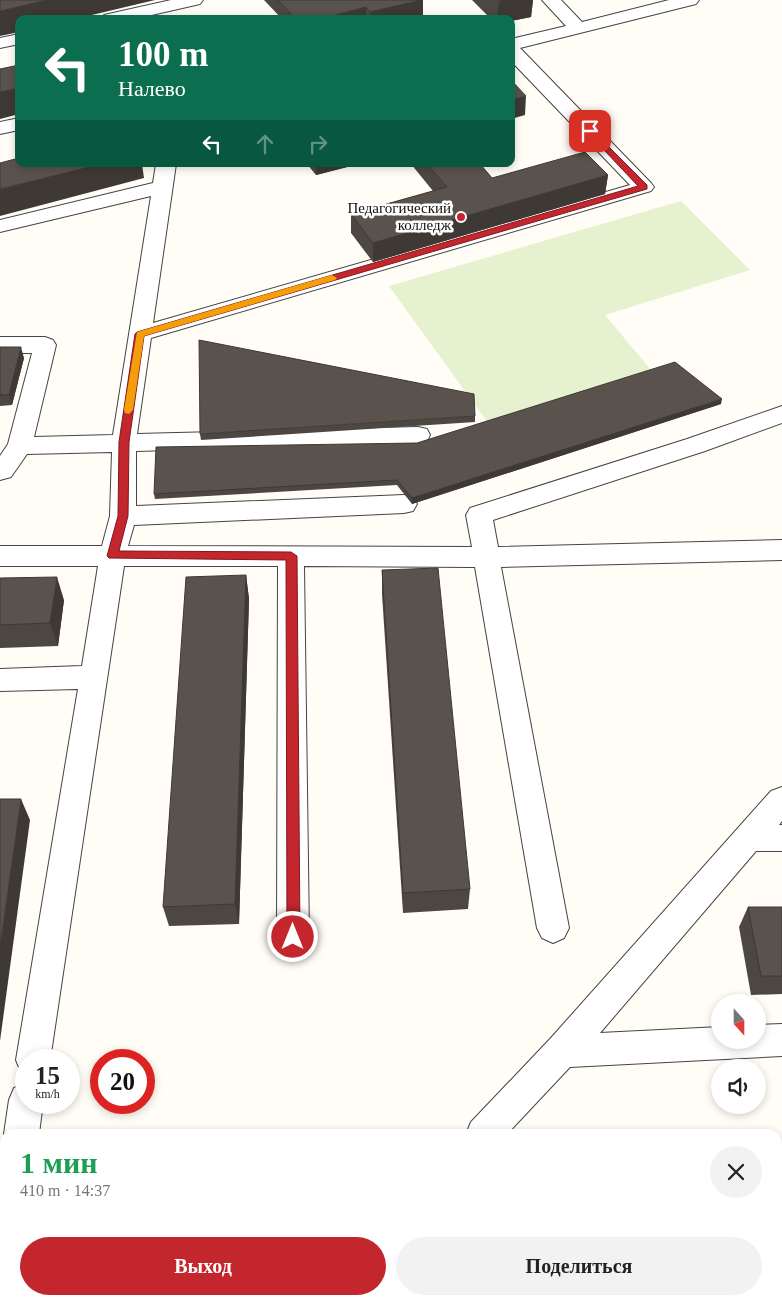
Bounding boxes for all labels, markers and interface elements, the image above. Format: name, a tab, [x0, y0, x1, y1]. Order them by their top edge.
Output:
icon: left	[35, 35, 100, 100]
text: 100 m	[118, 35, 208, 74]
text: Налево	[118, 76, 186, 101]
pin	[569, 110, 611, 152]
icon: arrive	[576, 117, 604, 145]
icon: left	[198, 130, 226, 158]
icon: ahead	[251, 130, 279, 158]
icon: right	[304, 130, 332, 158]
place label: Педагогический колледж	[347, 200, 452, 233]
marker: Педагогический колледж	[455, 211, 467, 223]
position arrow	[266, 910, 318, 962]
north arrow	[711, 994, 766, 1049]
map controls	[711, 994, 766, 1114]
speed limit sign: 20	[90, 1049, 155, 1114]
button: sound	[711, 1059, 766, 1114]
text: 15	[35, 1062, 60, 1089]
text: km/h	[35, 1087, 60, 1101]
text: 1 мин	[20, 1146, 98, 1179]
button: close	[710, 1146, 762, 1198]
text: 410 m · 14:37	[20, 1182, 110, 1199]
button: Выход	[20, 1237, 386, 1295]
button: Поделиться	[396, 1237, 762, 1295]

